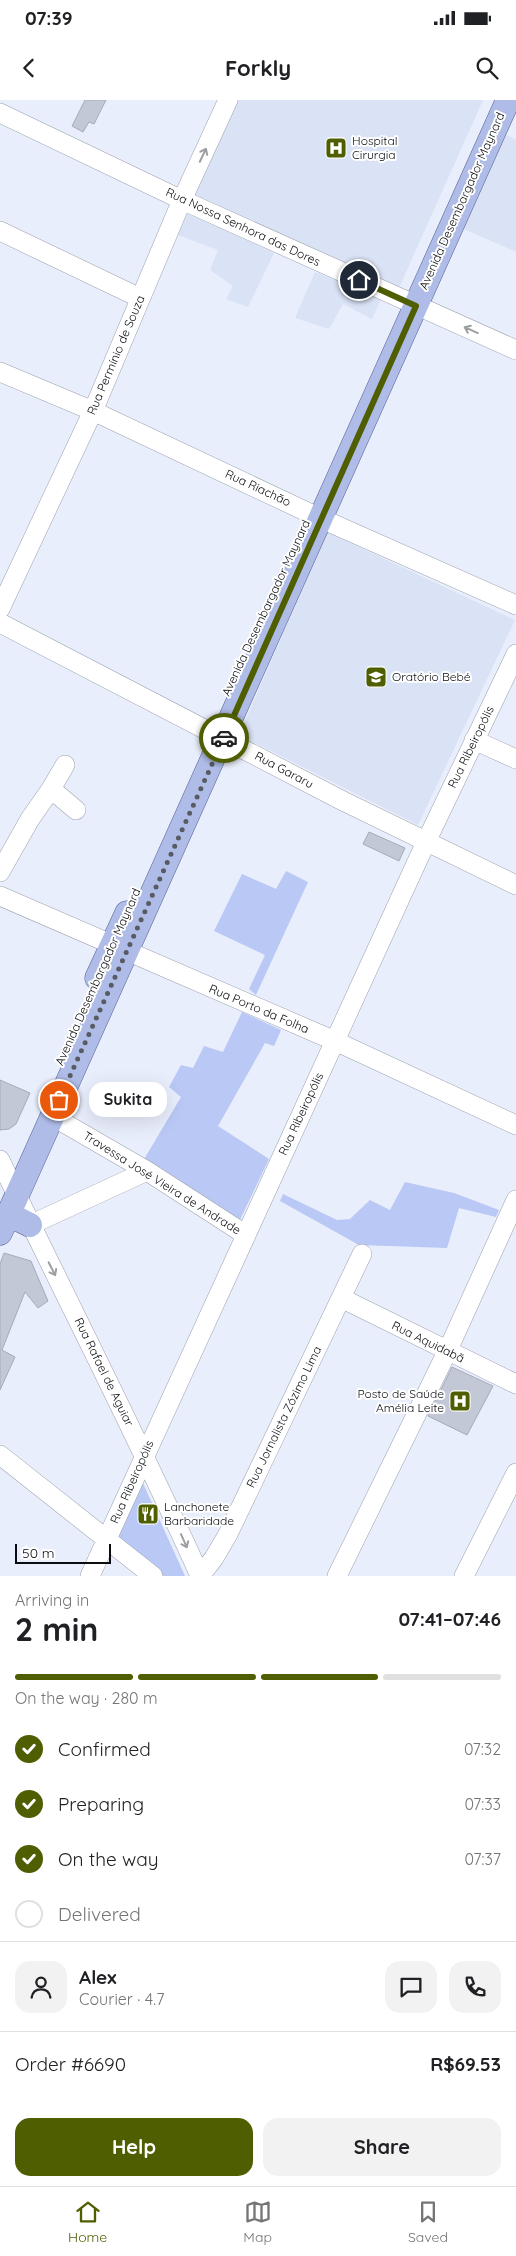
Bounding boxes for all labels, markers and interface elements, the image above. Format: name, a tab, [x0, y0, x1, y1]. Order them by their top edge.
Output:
text: 07:39	[25, 6, 73, 30]
icon: back	[15, 54, 43, 82]
text: Forkly	[225, 54, 291, 82]
icon: search	[473, 54, 501, 82]
street label: Avenida Desembargador Maynard	[416, 110, 508, 292]
place label: Hospital Cirurgia	[352, 133, 397, 162]
hospital icon: Hospital Cirurgia	[324, 136, 348, 160]
one-way arrow	[198, 148, 208, 163]
street label: Rua Nossa Senhora das Dores	[163, 184, 323, 269]
pin	[338, 259, 380, 301]
icon: home	[345, 266, 373, 294]
street label: Rua Permínio de Souza	[84, 293, 148, 417]
one-way arrow	[464, 325, 479, 335]
street label: Rua Riachão	[223, 466, 293, 509]
street label: Avenida Desembargador Maynard	[218, 517, 313, 698]
school or university icon: Oratório Bebé	[364, 665, 388, 689]
place label: Oratório Bebé	[392, 669, 471, 684]
street label: Rua Ribeiropólis	[444, 703, 497, 790]
courier	[199, 713, 249, 763]
icon: car	[210, 724, 238, 752]
street label: Rua Gararu	[252, 748, 316, 791]
street label: Avenida Desembargador Maynard	[52, 886, 144, 1068]
street label: Rua Porto da Folha	[207, 981, 311, 1036]
street label: Rua Ribeiropólis	[275, 1070, 326, 1158]
pin	[38, 1079, 80, 1121]
callout: Sukita	[89, 1082, 166, 1118]
icon: bag	[45, 1086, 73, 1114]
text: Sukita	[104, 1089, 152, 1109]
street label: Travessa José Vieira de Andrade	[81, 1128, 244, 1238]
one-way arrow	[47, 1261, 57, 1276]
street label: Rua Rafael de Aguiar	[72, 1315, 137, 1429]
street label: Rua Aquidabã	[390, 1318, 467, 1366]
street label: Rua Jornalista Zózimo Lima	[243, 1344, 324, 1490]
place label: Posto de Saúde Amélia Leite	[357, 1386, 444, 1415]
hospital icon: Posto de Saúde Amélia Leite	[448, 1389, 472, 1413]
street label: Rua Ribeiropólis	[106, 1437, 157, 1526]
place label: Lanchonete Barbaridade	[164, 1499, 234, 1528]
restaurant icon: Lanchonete Barbaridade	[136, 1502, 160, 1526]
one-way arrow	[180, 1533, 189, 1548]
scale bar	[15, 1541, 111, 1564]
text: 50 m	[22, 1544, 55, 1562]
text: Arriving in	[15, 1590, 89, 1610]
text: 07:41–07:46	[398, 1607, 501, 1631]
text: 2 min	[15, 1609, 98, 1649]
text: On the way · 280 m	[15, 1688, 158, 1708]
icon: check	[15, 1735, 43, 1763]
text: Confirmed	[58, 1737, 151, 1761]
text: 07:32	[464, 1739, 501, 1759]
icon: check	[15, 1790, 43, 1818]
text: Preparing	[58, 1792, 144, 1816]
text: 07:33	[464, 1794, 501, 1814]
icon: check	[15, 1845, 43, 1873]
text: On the way	[58, 1847, 159, 1871]
text: 07:37	[465, 1849, 501, 1869]
text: Delivered	[58, 1902, 141, 1926]
button: person	[15, 1961, 67, 2013]
button: chat	[385, 1961, 437, 2013]
button: phone	[449, 1961, 501, 2013]
text: Alex	[79, 1965, 117, 1989]
text: Courier · 4.7	[79, 1989, 164, 2009]
text: Order #6690	[15, 2052, 126, 2076]
text: R$69.53	[430, 2052, 501, 2076]
button: Help	[15, 2118, 253, 2176]
button: Share	[263, 2118, 501, 2176]
tab: Home	[68, 2198, 107, 2246]
tab: Map	[243, 2198, 272, 2246]
tab: Saved	[408, 2198, 448, 2246]

